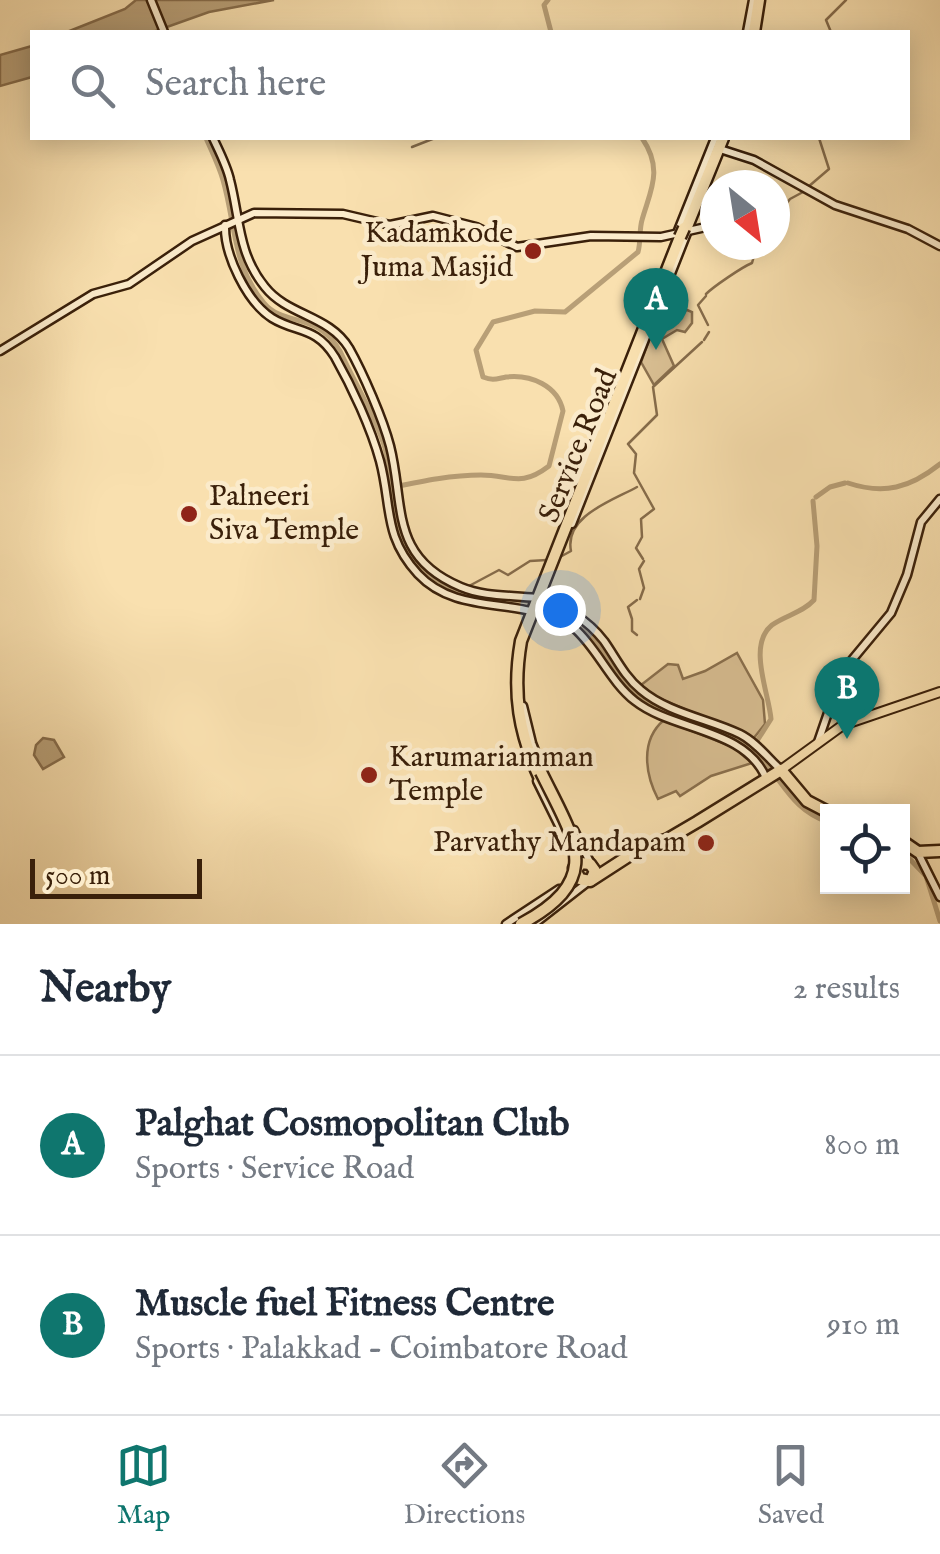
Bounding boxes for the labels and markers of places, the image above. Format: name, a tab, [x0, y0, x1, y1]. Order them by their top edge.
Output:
place label: Kadamkode Juma Masjid	[358, 215, 514, 287]
marker: Kadamkode Juma Masjid	[522, 240, 544, 262]
pin: A	[624, 268, 688, 350]
place label: Palneeri Siva Temple	[209, 478, 359, 550]
marker: Palneeri Siva Temple	[178, 503, 200, 525]
pin: B	[814, 656, 880, 739]
place label: Karumariamman Temple	[389, 739, 594, 811]
marker: Karumariamman Temple	[358, 764, 380, 786]
place label: Parvathy Mandapam	[433, 824, 686, 862]
marker: Parvathy Mandapam	[695, 832, 717, 854]

